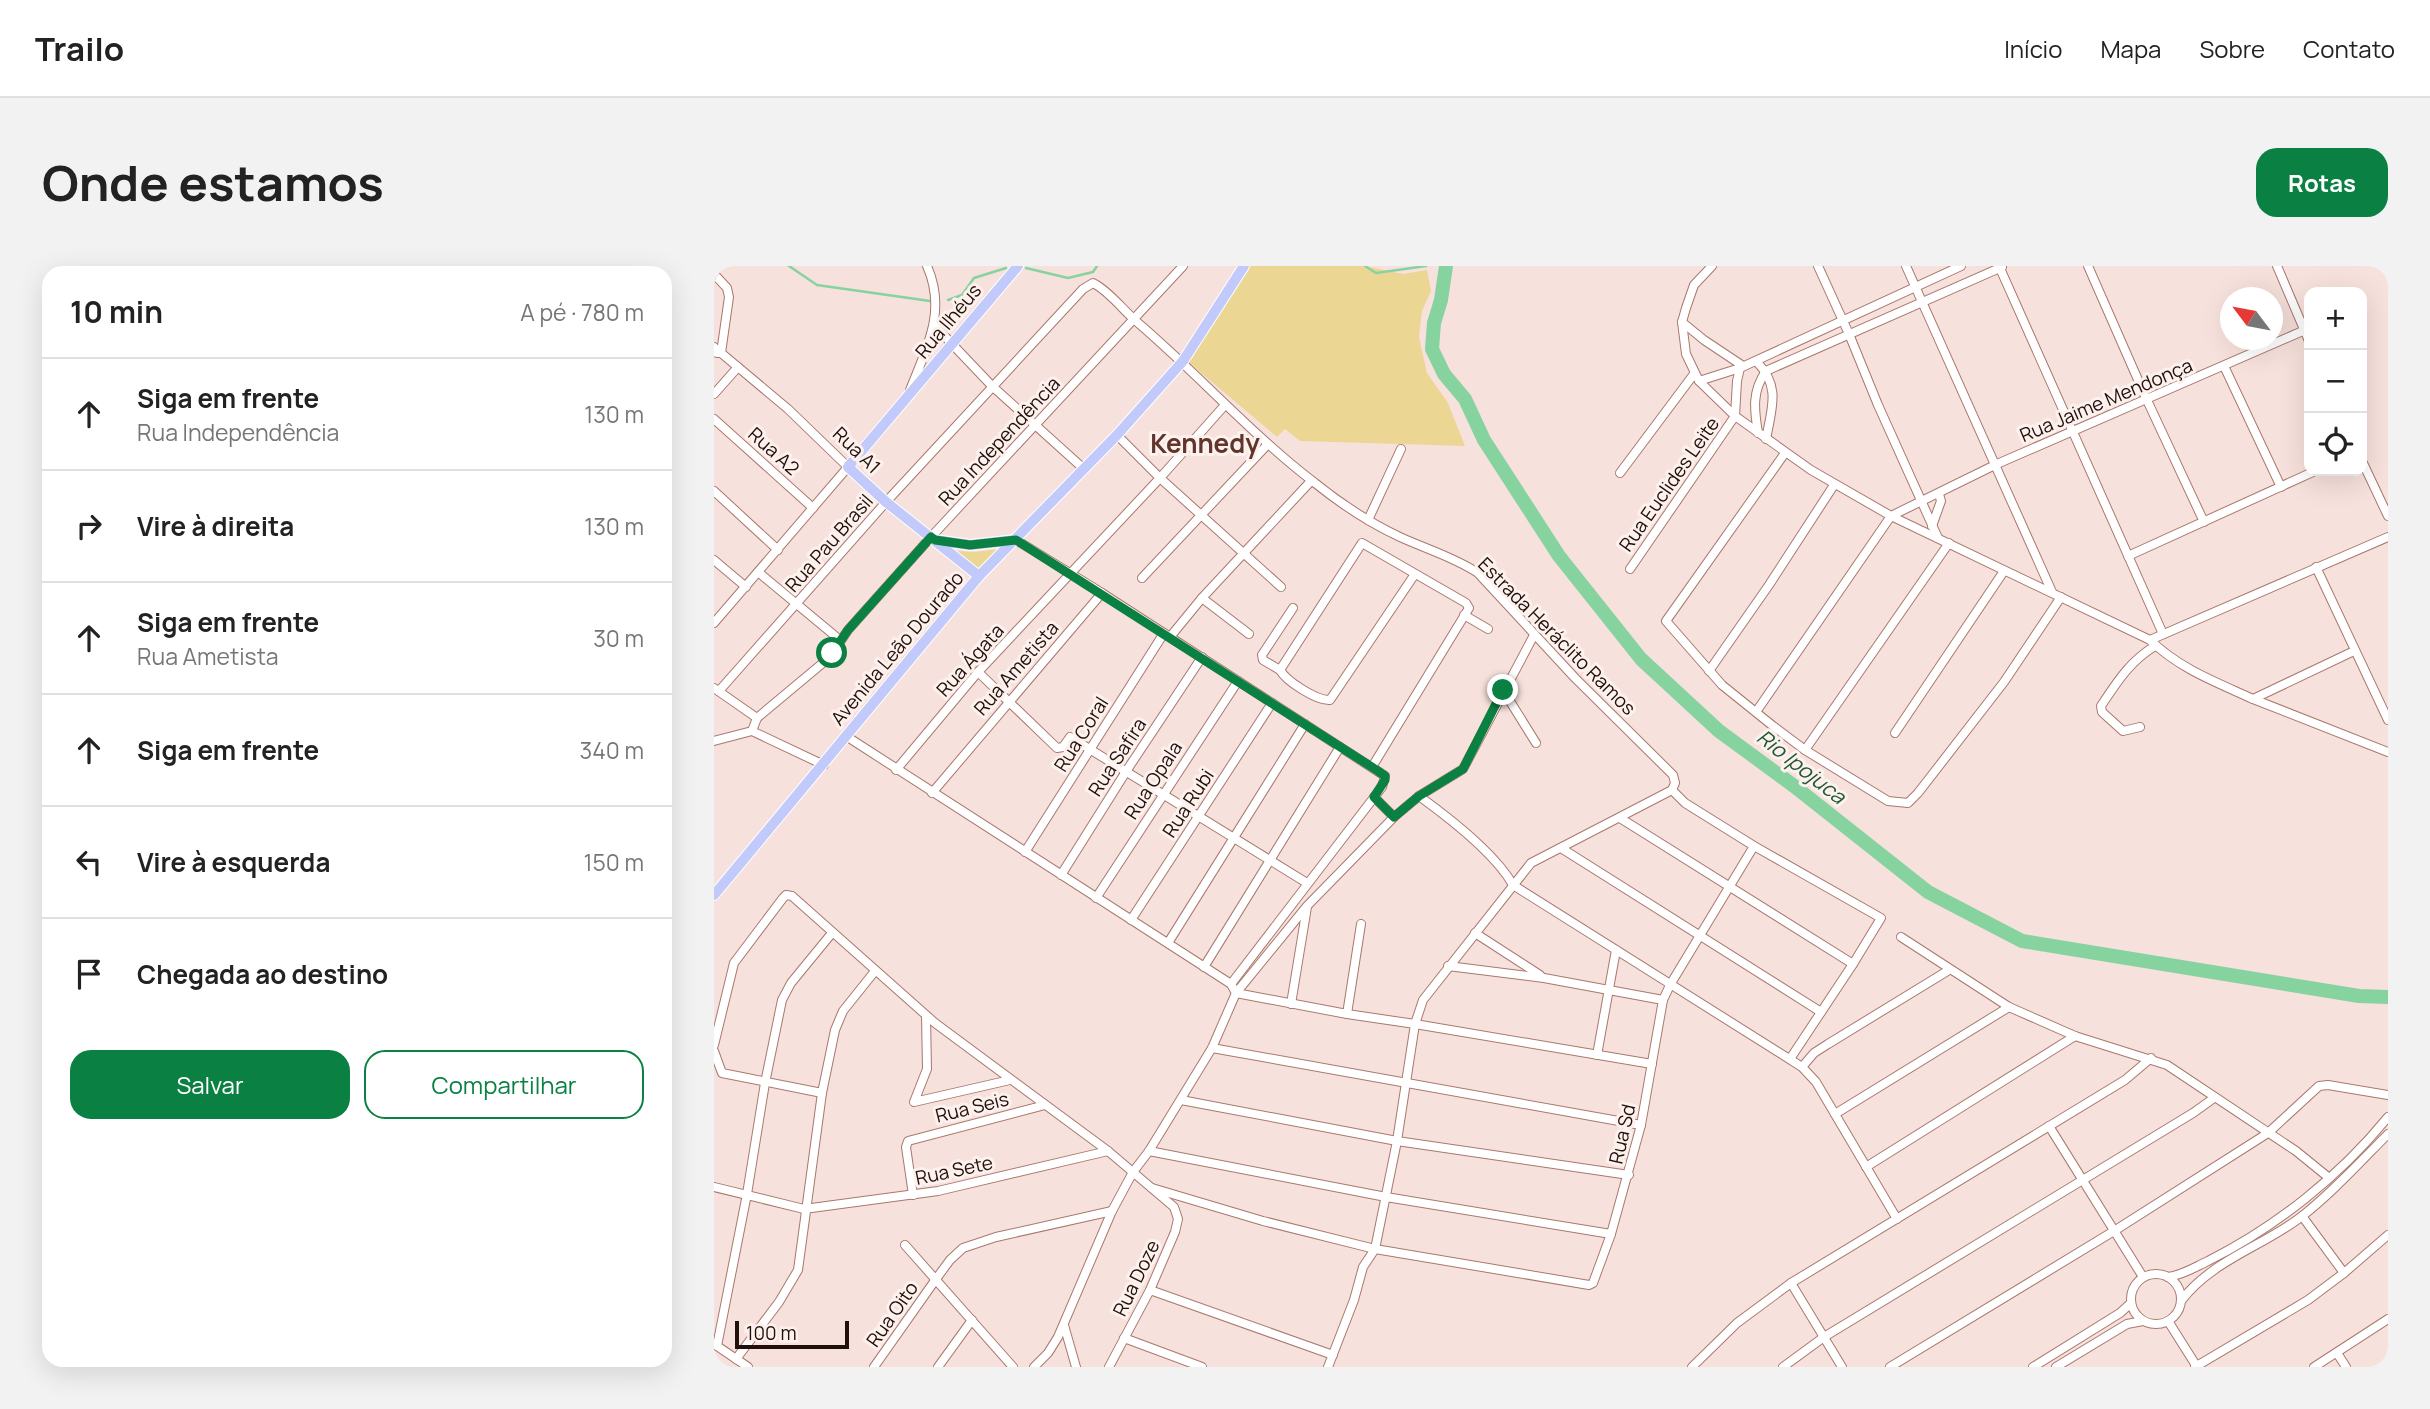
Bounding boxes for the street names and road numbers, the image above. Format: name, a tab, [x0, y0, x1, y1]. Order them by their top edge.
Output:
street label: Rua Ilhéus	[909, 278, 987, 364]
street label: Rua Jaime Mendonça	[2016, 352, 2196, 448]
street label: Rua Independência	[932, 371, 1066, 511]
street label: Rua Euclides Leite	[1613, 412, 1725, 556]
street label: Rua A2	[743, 421, 805, 481]
street label: Rua A1	[827, 421, 887, 479]
street label: Rua Pau Brasil	[779, 489, 879, 597]
street label: Estrada Heráclito Ramos	[1472, 551, 1642, 721]
street label: Avenida Leão Dourado	[825, 565, 969, 731]
street label: Rua Ametista	[968, 615, 1064, 721]
street label: Rua Ágata	[930, 618, 1010, 702]
street label: Rua Coral	[1048, 692, 1114, 776]
street label: Rua Safira	[1082, 713, 1152, 801]
street label: Rua Opala	[1118, 736, 1188, 824]
street label: Rua Rubi	[1156, 764, 1220, 842]
street label: Rua Seis	[933, 1085, 1011, 1129]
street label: Rua Sd	[1603, 1102, 1641, 1166]
street label: Rua Sete	[913, 1149, 995, 1191]
street label: Rua Doze	[1106, 1236, 1166, 1320]
street label: Rua Oito	[860, 1276, 924, 1352]

